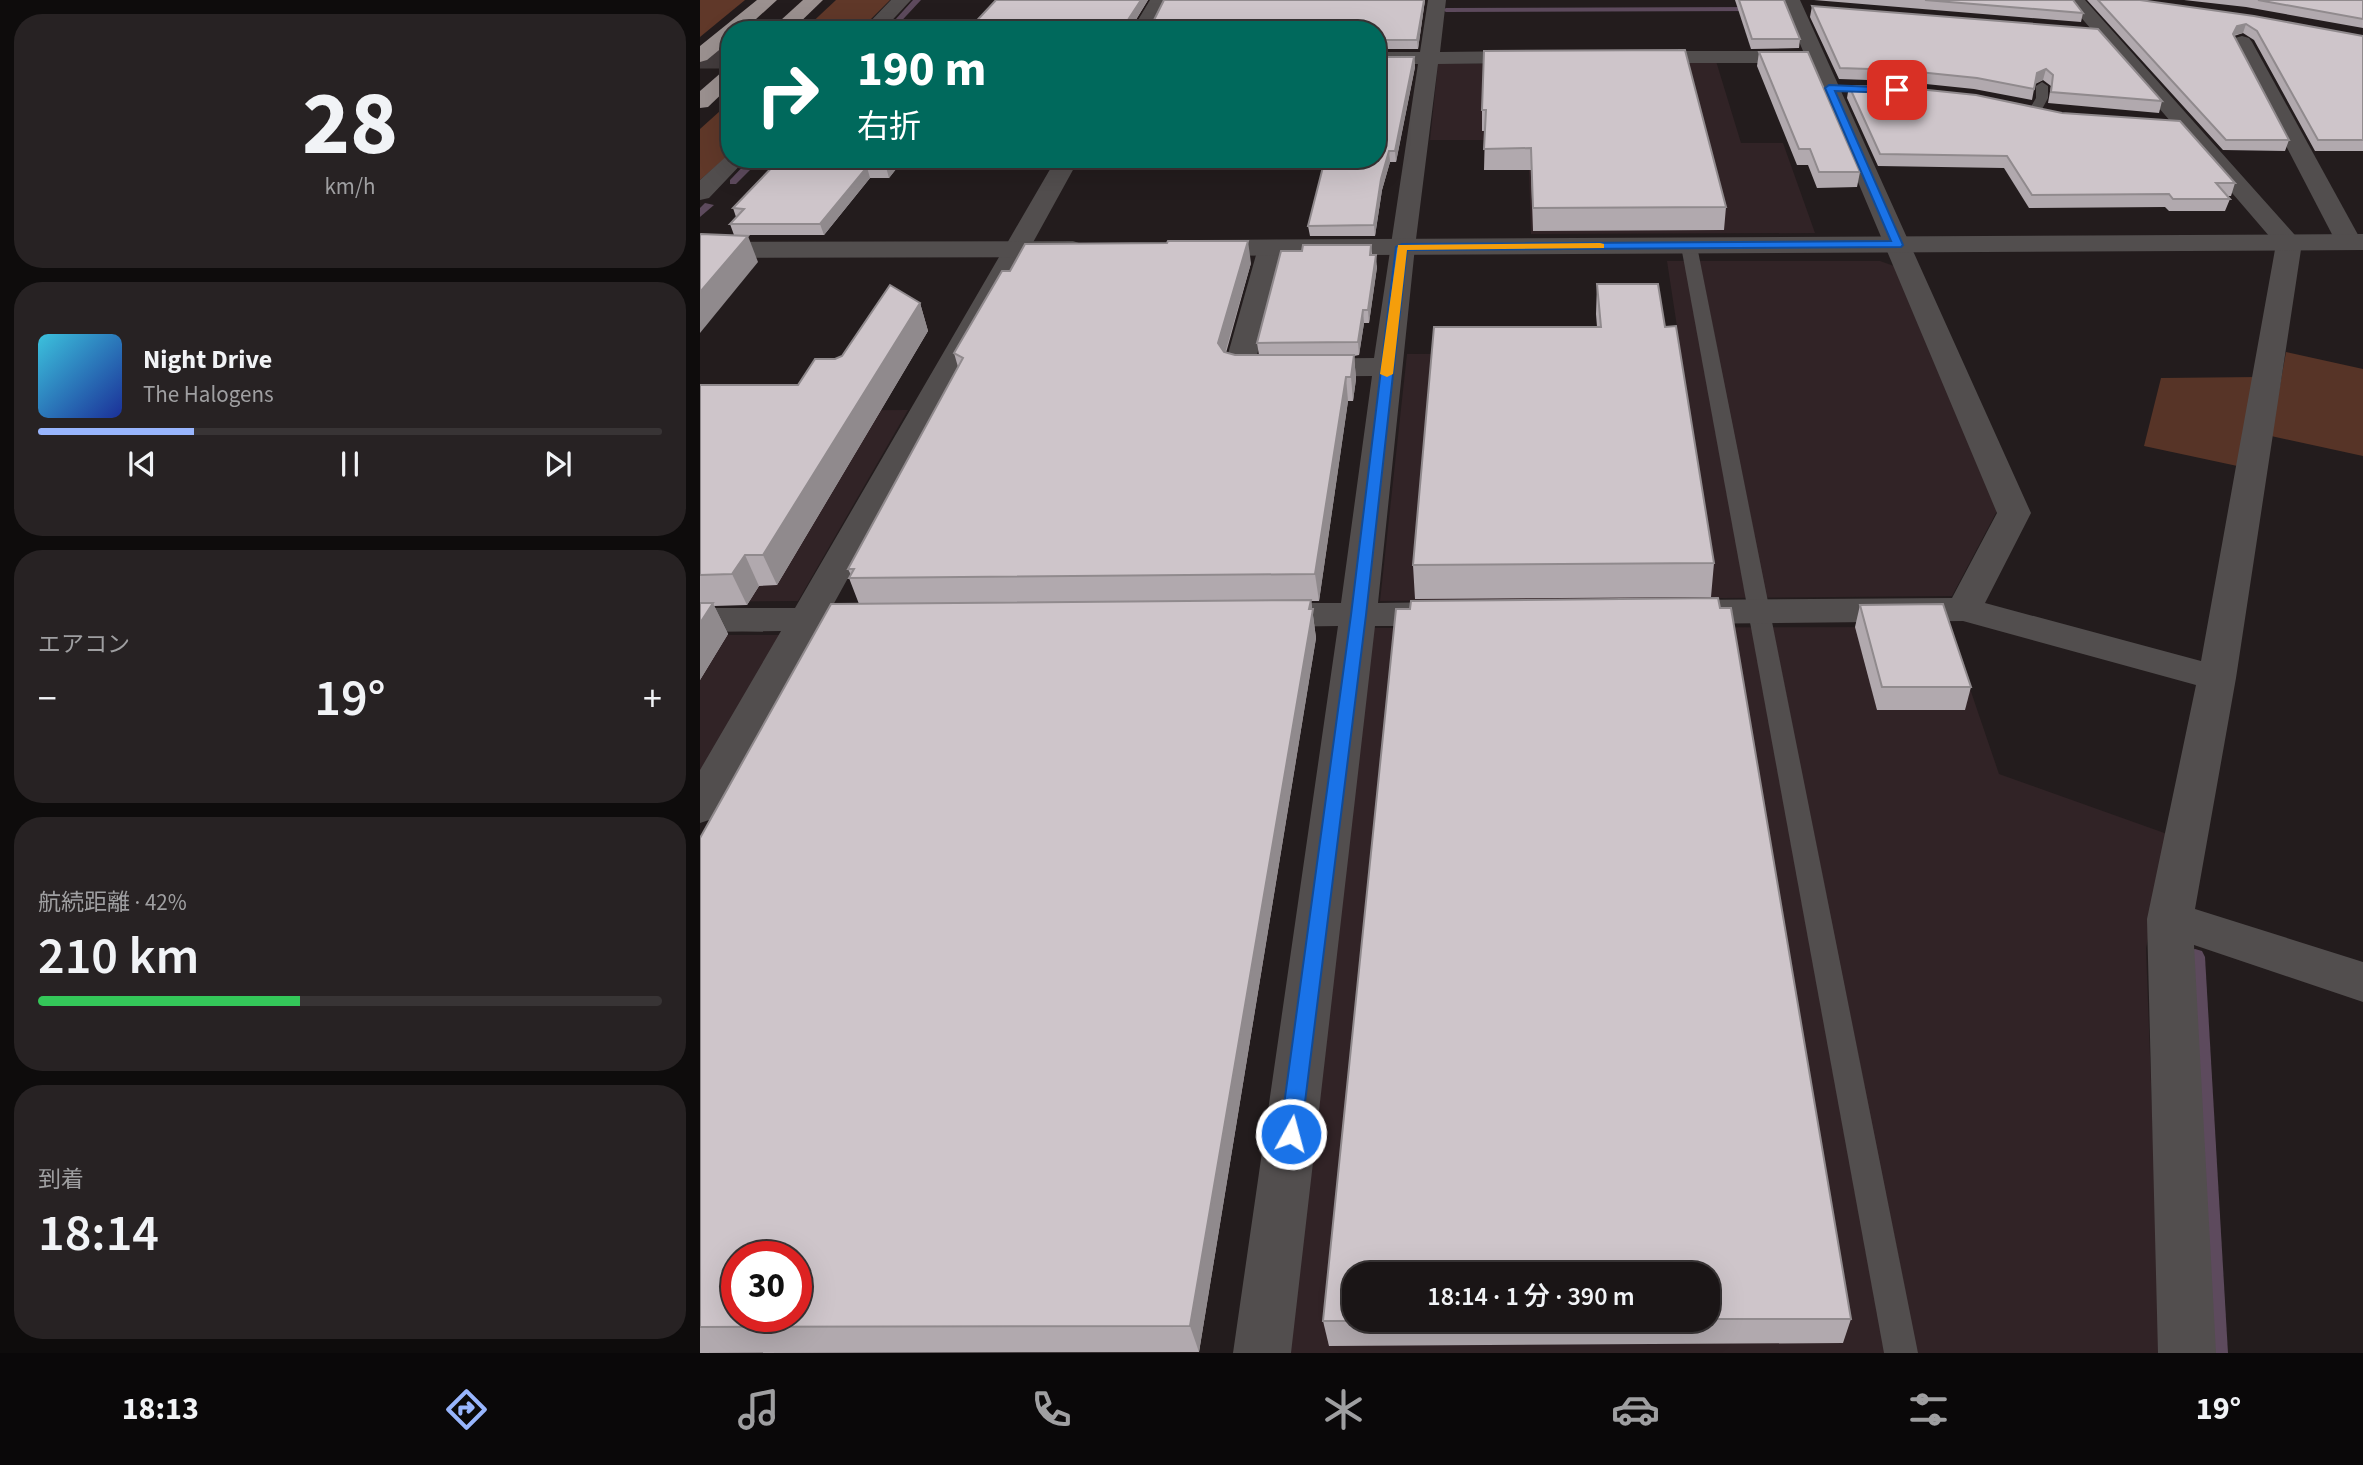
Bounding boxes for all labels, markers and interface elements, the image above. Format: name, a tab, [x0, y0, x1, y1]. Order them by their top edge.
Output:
text: 190 m	[857, 35, 986, 105]
icon: right	[742, 49, 833, 140]
text: 28	[302, 60, 398, 189]
pin	[1867, 60, 1927, 120]
icon: arrive	[1878, 71, 1916, 109]
text: 右折	[857, 104, 921, 150]
text: km/h	[324, 170, 376, 203]
text: Night Drive	[143, 341, 272, 378]
text: The Halogens	[143, 378, 274, 411]
icon: previous	[123, 445, 161, 483]
icon: pause	[331, 445, 369, 483]
icon: next	[539, 445, 577, 483]
text: エアコン	[38, 628, 130, 661]
text: 19°	[314, 662, 386, 736]
text: −	[38, 672, 57, 726]
text: +	[643, 672, 662, 726]
text: 航続距離 · 42%	[38, 886, 187, 919]
text: 210 km	[38, 920, 199, 994]
position arrow	[1254, 1097, 1328, 1171]
text: 到着	[38, 1163, 84, 1196]
text: 18:14	[38, 1197, 159, 1271]
speed limit sign: 30	[721, 1241, 812, 1332]
text: 18:14 · 1 分 · 390 m	[1427, 1278, 1635, 1315]
icon: directions	[442, 1385, 491, 1434]
icon: music	[734, 1385, 783, 1434]
icon: phone	[1027, 1385, 1076, 1434]
icon: climate	[1319, 1385, 1368, 1434]
icon: car	[1611, 1385, 1660, 1434]
icon: filters	[1904, 1385, 1953, 1434]
text: 18:13	[122, 1386, 199, 1432]
text: 19°	[2196, 1386, 2241, 1432]

